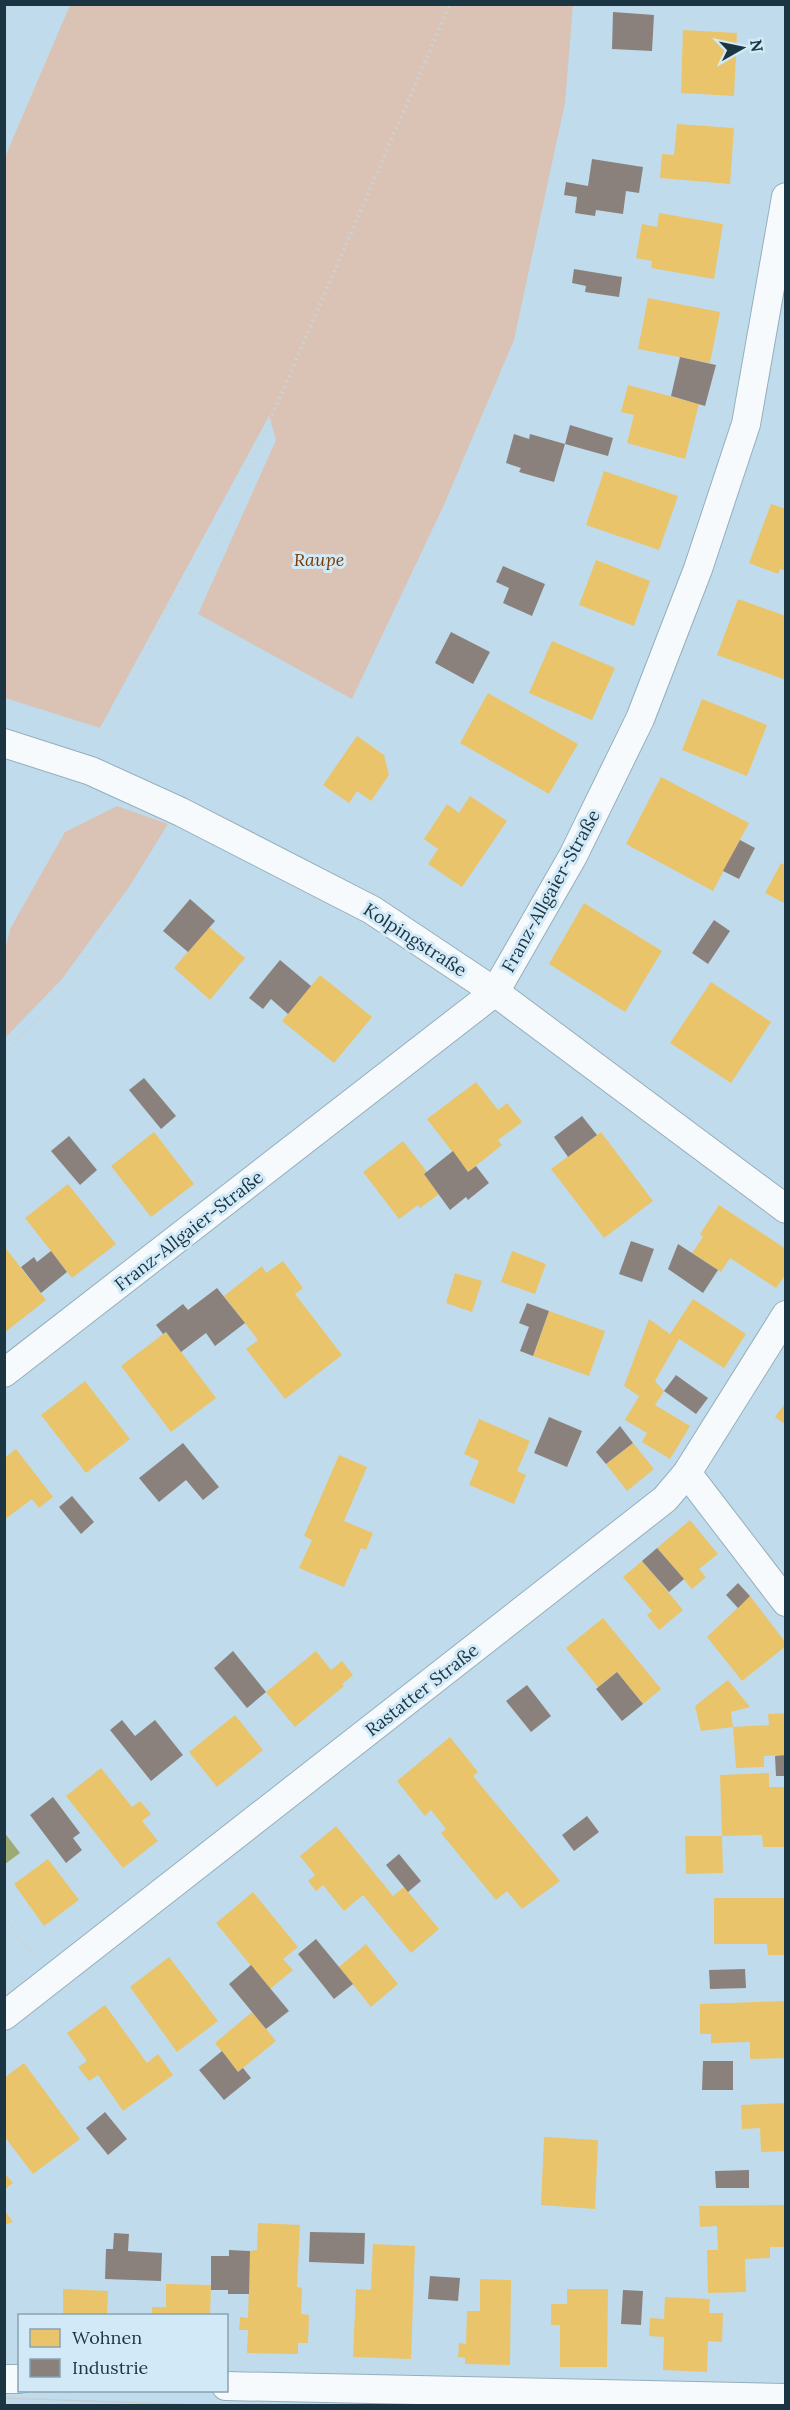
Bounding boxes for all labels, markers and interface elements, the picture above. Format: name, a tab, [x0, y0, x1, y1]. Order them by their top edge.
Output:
north arrow	[712, 18, 772, 78]
text: N	[746, 38, 768, 53]
park label: Raupe	[294, 548, 344, 571]
street label: Franz-Allgaier-Straße	[496, 805, 605, 976]
street label: Kolpingstraße	[359, 898, 471, 982]
street label: Franz-Allgaier-Straße	[110, 1165, 268, 1296]
street label: Rastatter Straße	[360, 1638, 483, 1741]
legend	[18, 2314, 228, 2392]
text: Wohnen	[72, 2326, 142, 2349]
text: Industrie	[72, 2356, 148, 2379]

